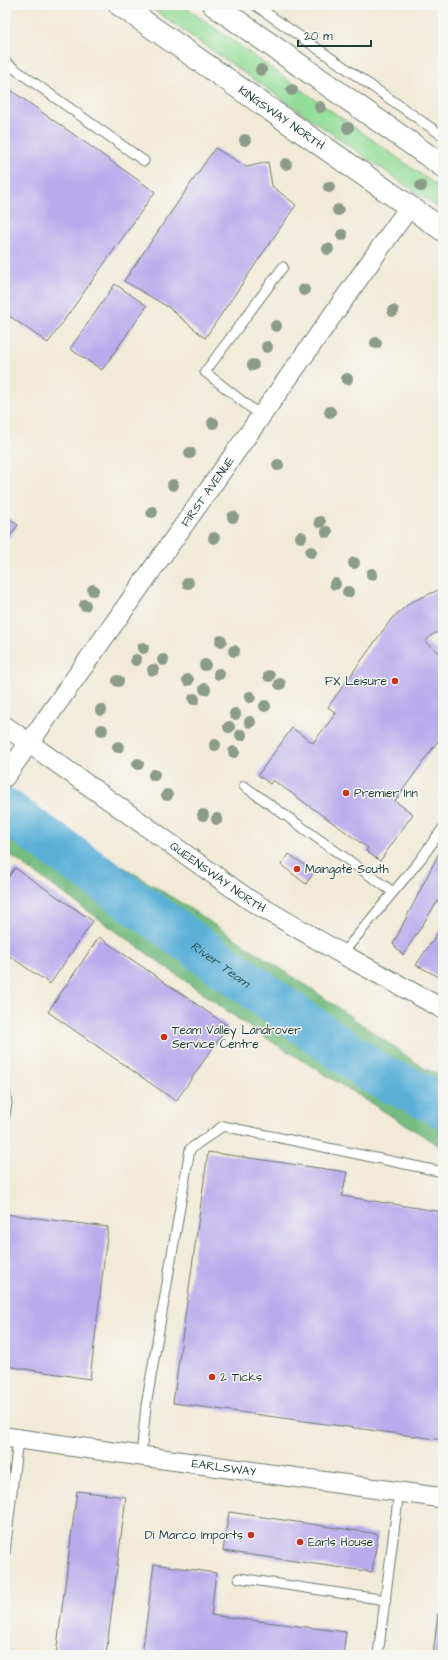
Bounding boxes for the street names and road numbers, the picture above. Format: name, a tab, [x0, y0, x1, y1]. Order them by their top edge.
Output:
street label: KINGSWAY NORTH	[235, 82, 328, 154]
street label: FIRST AVENUE	[177, 453, 239, 530]
street label: QUEENSWAY NORTH	[166, 838, 269, 917]
street label: EARLSWAY	[191, 1455, 258, 1481]

